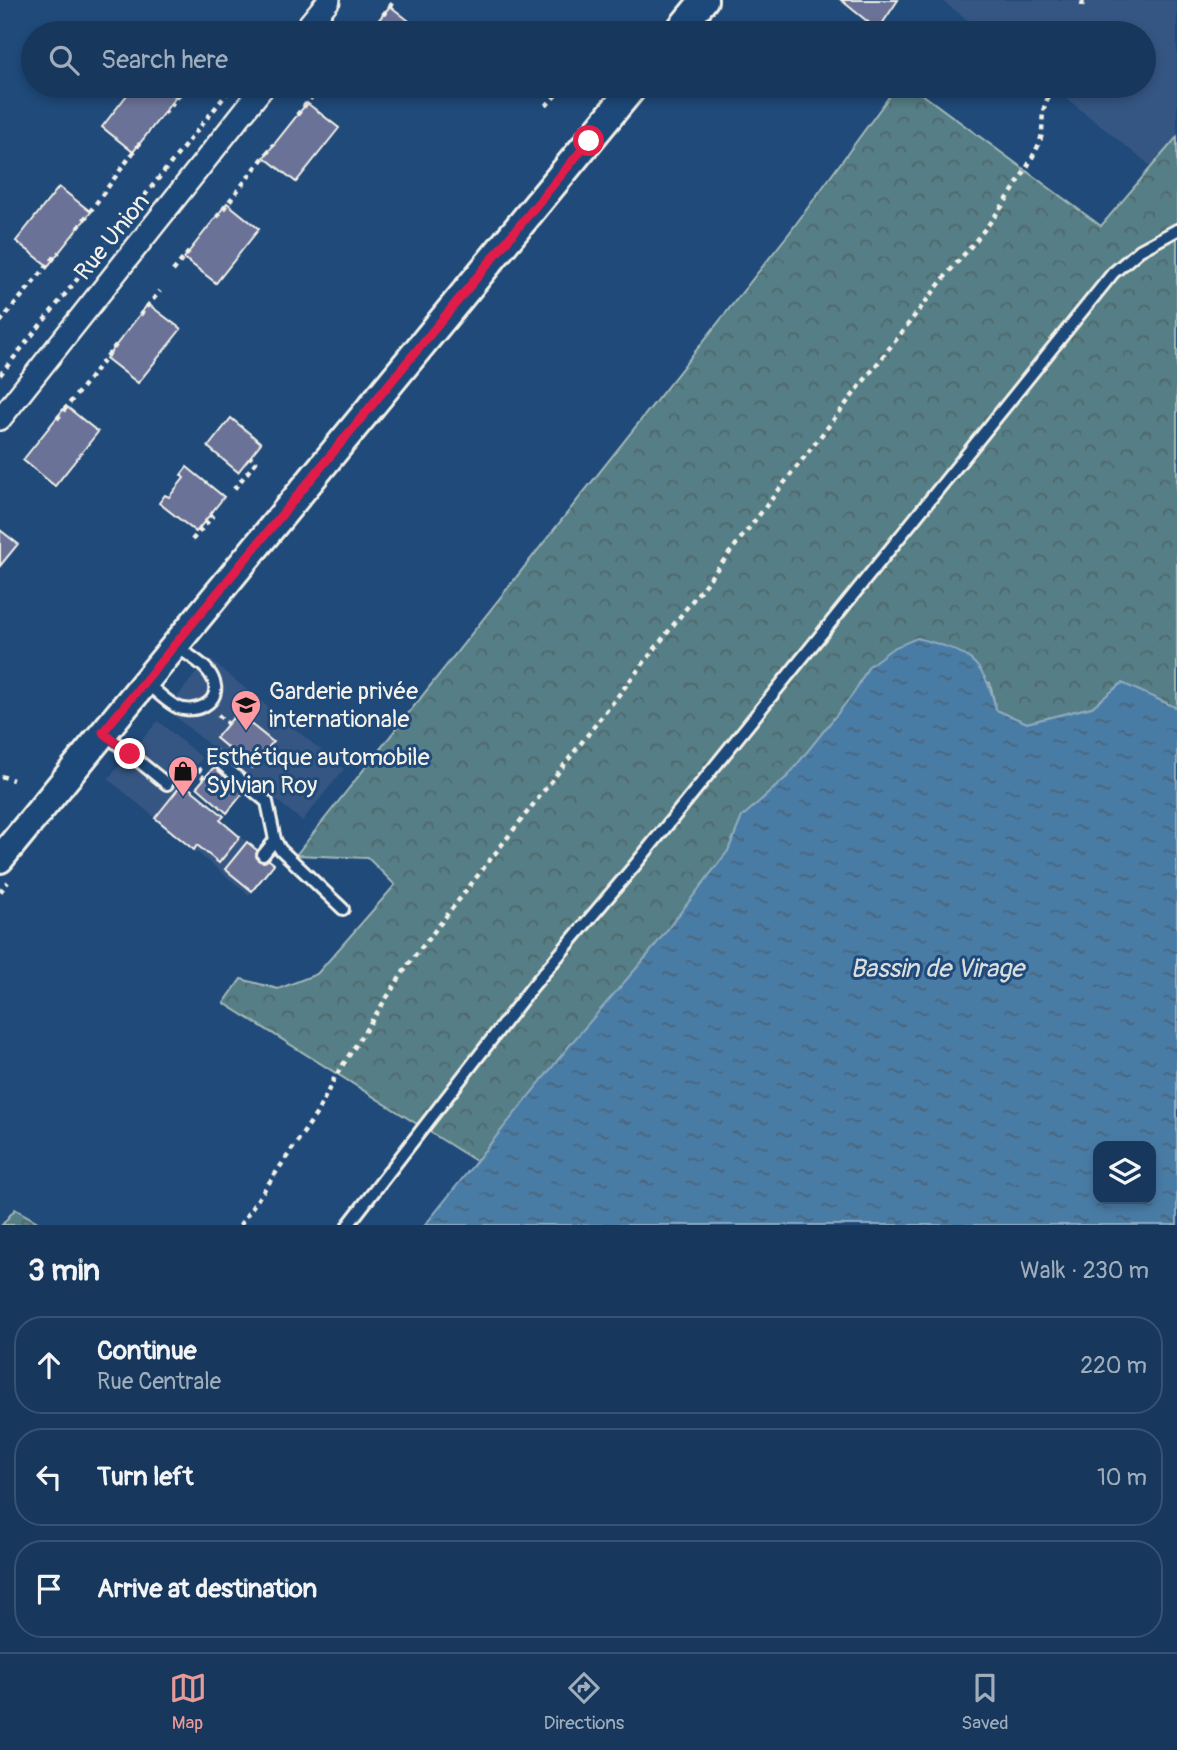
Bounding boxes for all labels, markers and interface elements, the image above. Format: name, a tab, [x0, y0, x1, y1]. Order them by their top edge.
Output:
search box	[21, 21, 1156, 98]
icon: search	[45, 41, 83, 79]
text: Search here	[101, 44, 228, 76]
route start	[573, 125, 604, 156]
street label: Rue Union	[68, 188, 156, 286]
place label: Garderie privée internationale	[269, 677, 418, 734]
school or university icon: Garderie privée internationale	[229, 688, 263, 732]
route end	[114, 738, 145, 769]
place label: Esthétique automobile Sylvian Roy	[206, 743, 430, 800]
shop icon: Esthétique automobile Sylvian Roy	[166, 754, 200, 798]
water label: Bassin de Virage	[850, 953, 1026, 985]
map controls	[1093, 1141, 1156, 1204]
button: layers	[1093, 1141, 1156, 1204]
text: 3 min	[28, 1252, 100, 1289]
text: Walk · 230 m	[1020, 1256, 1149, 1285]
text: Continue	[97, 1335, 197, 1367]
icon: ahead	[30, 1346, 68, 1384]
text: 220 m	[1080, 1351, 1147, 1380]
text: Rue Centrale	[97, 1367, 221, 1396]
icon: left	[30, 1458, 68, 1496]
text: Turn left	[97, 1461, 193, 1493]
text: 10 m	[1097, 1463, 1147, 1492]
icon: arrive	[30, 1570, 68, 1608]
text: Arrive at destination	[97, 1573, 317, 1605]
tab: Map	[169, 1669, 207, 1735]
tab: Directions	[544, 1669, 624, 1735]
tab: Saved	[961, 1669, 1008, 1735]

